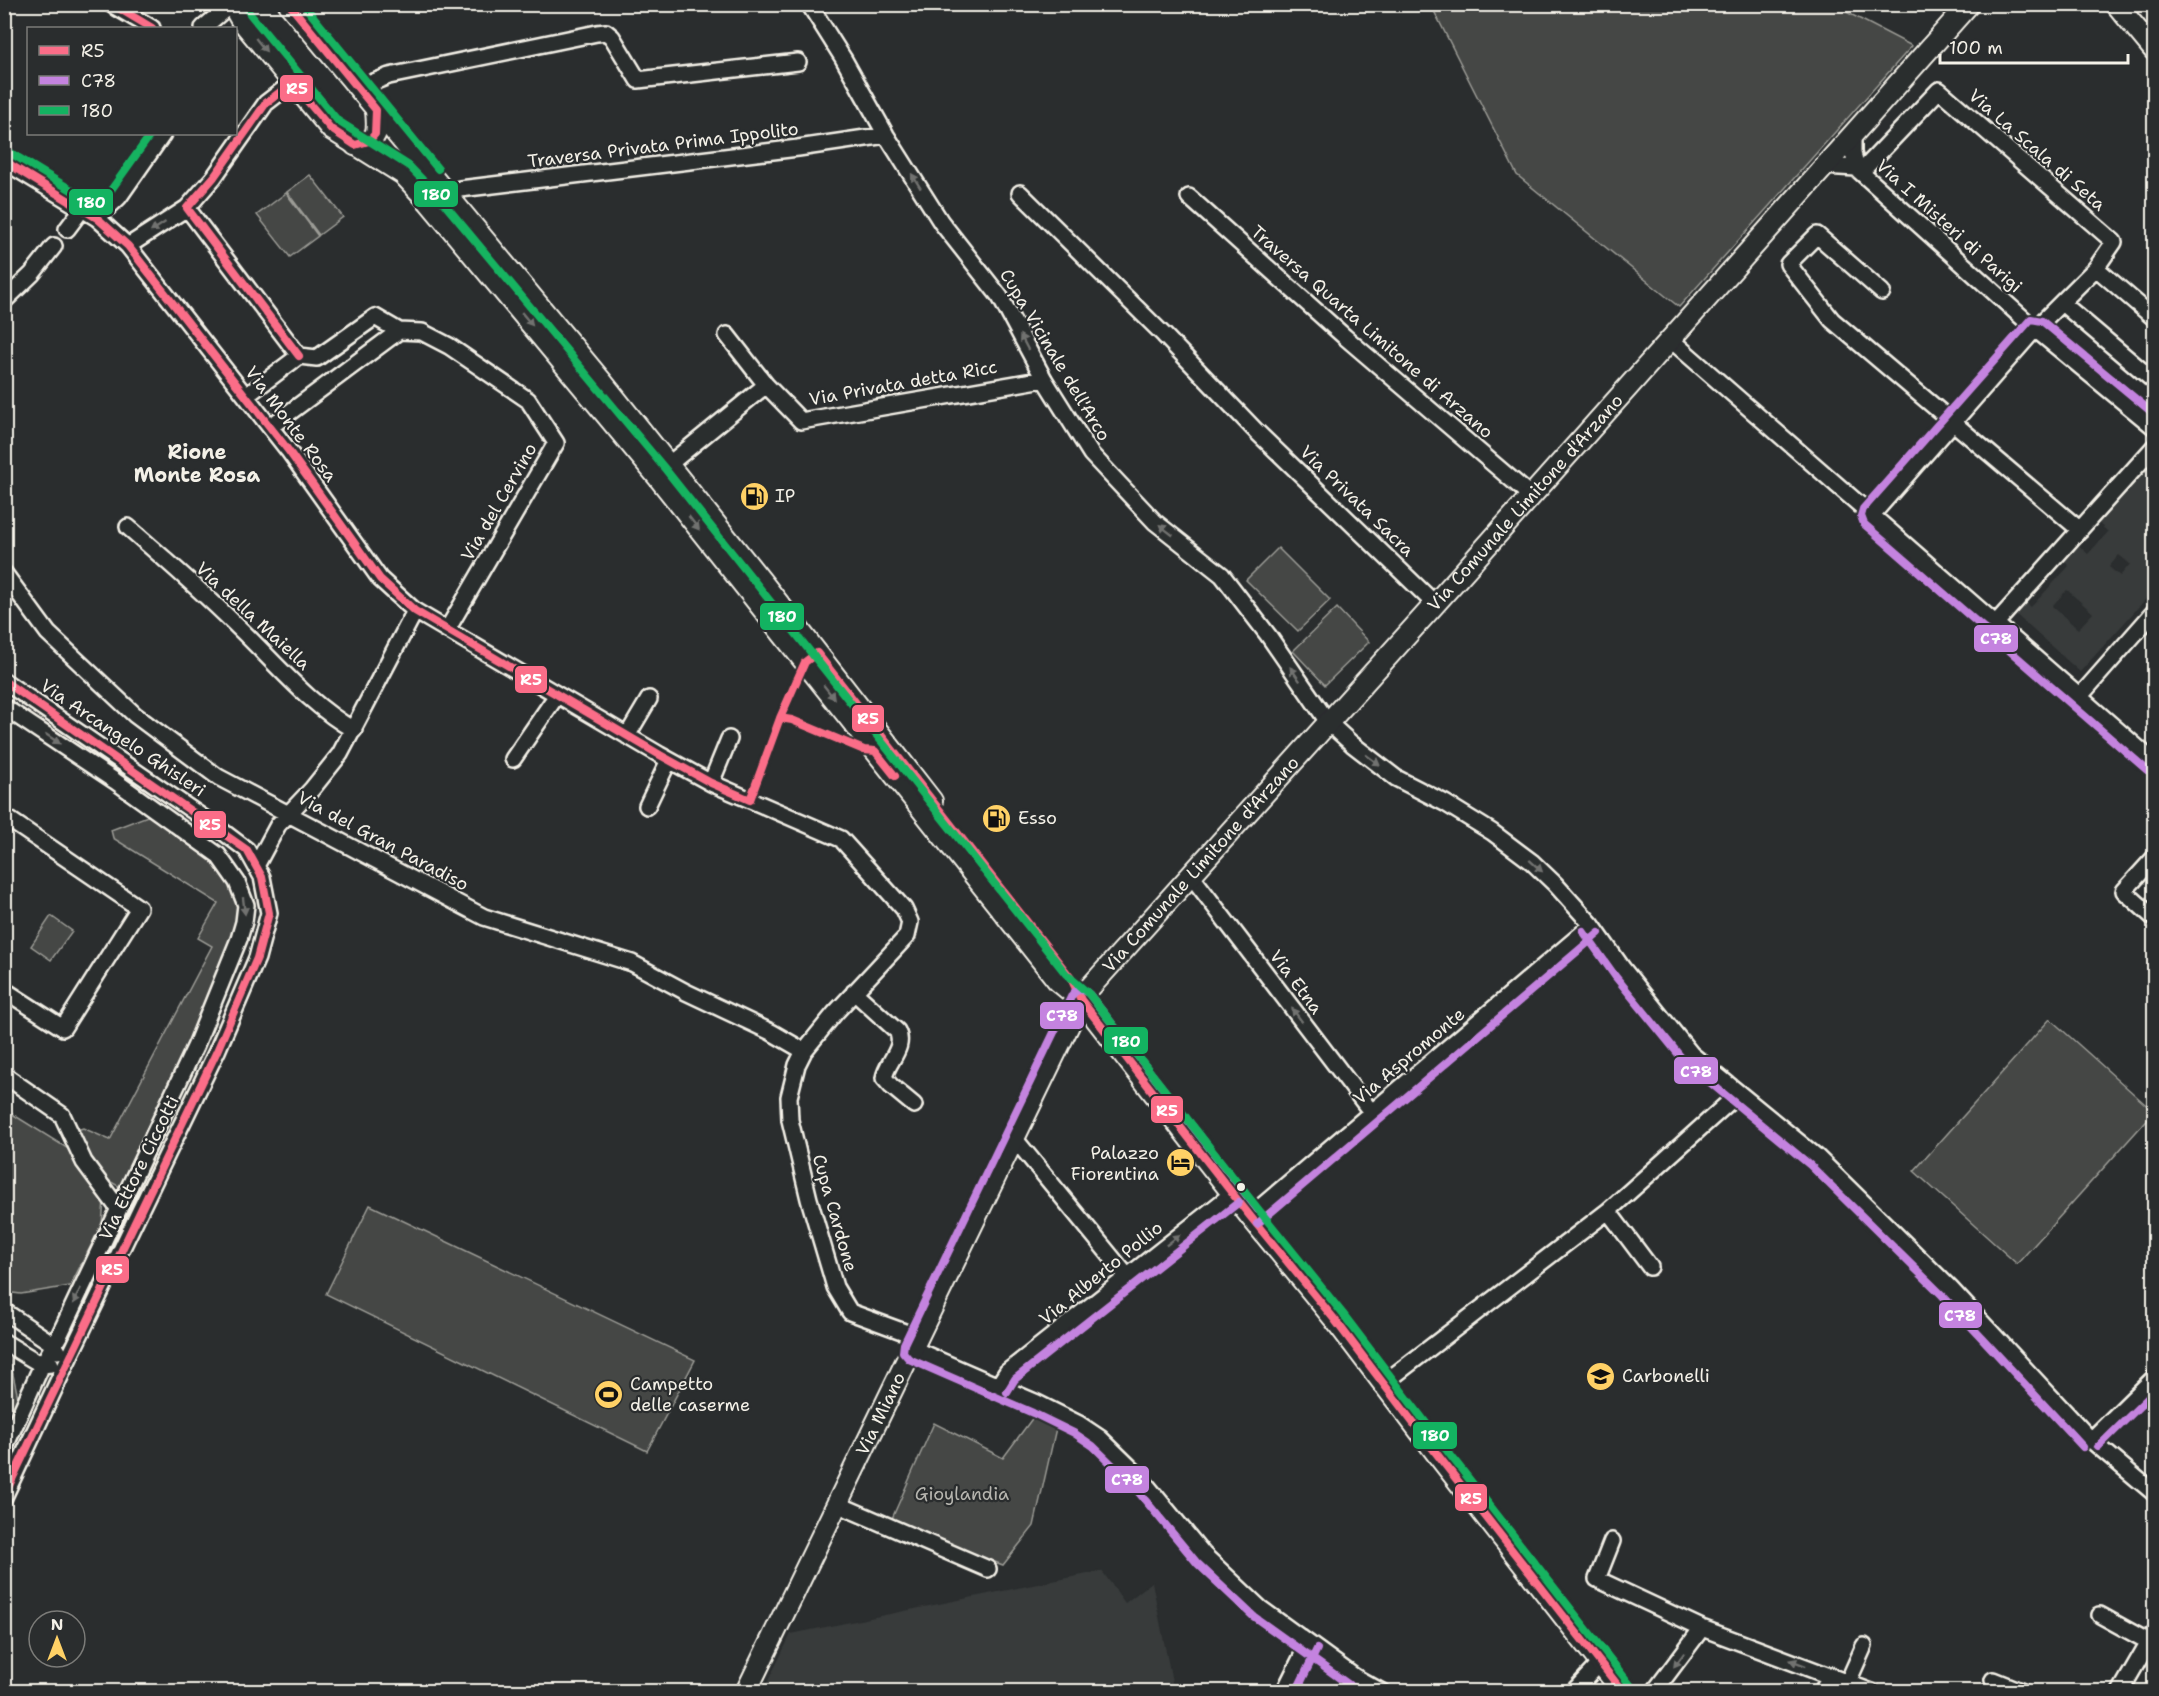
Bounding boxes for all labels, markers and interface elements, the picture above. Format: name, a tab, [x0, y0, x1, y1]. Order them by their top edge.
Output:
legend	[27, 27, 237, 135]
scale bar	[1940, 27, 2128, 65]
text: 100 m	[1949, 36, 2003, 60]
one-way arrow	[254, 37, 267, 52]
text: R5	[81, 39, 105, 63]
text: C78	[81, 69, 116, 93]
line badge: R5	[279, 74, 314, 103]
text: R5	[286, 78, 308, 99]
street label: Via La Scala di Seta	[1963, 84, 2111, 216]
text: 180	[81, 99, 113, 123]
street label: Traversa Privata Prima Ippolito	[526, 116, 800, 174]
street label: Via I Misteri di Parigi	[1871, 154, 2027, 298]
one-way arrow	[910, 173, 921, 189]
line badge: 180	[413, 180, 459, 208]
text: 180	[421, 184, 451, 205]
line badge: 180	[68, 188, 114, 216]
text: 180	[76, 192, 106, 213]
street label: Traversa Quarta Limitone di Arzano	[1246, 220, 1498, 444]
one-way arrow	[150, 221, 166, 232]
street label: Cupa Vicinale dell'Arco	[994, 265, 1116, 445]
one-way arrow	[520, 311, 533, 326]
one-way arrow	[1019, 334, 1029, 351]
street label: Via Privata detta Ricc	[807, 355, 999, 411]
street label: Via Monte Rosa	[239, 361, 343, 487]
street label: Via Comunale Limitone d'Arzano	[1422, 389, 1628, 616]
district label: Rione Monte Rosa	[134, 439, 261, 488]
street label: Via del Cervino	[456, 439, 542, 565]
street label: Via Privata Sacra	[1295, 440, 1419, 562]
fuel station icon: IP	[738, 480, 770, 512]
place label: IP	[775, 484, 795, 508]
one-way arrow	[688, 515, 701, 531]
one-way arrow	[1158, 525, 1173, 537]
street label: Via della Maiella	[190, 556, 316, 676]
line badge: 180	[759, 602, 805, 631]
text: 180	[767, 606, 797, 627]
line badge: C78	[1973, 624, 2019, 653]
text: C78	[1980, 628, 2012, 649]
line badge: R5	[514, 665, 548, 694]
one-way arrow	[1290, 666, 1301, 682]
text: R5	[520, 669, 542, 690]
street label: Via Arcangelo Ghisleri	[36, 674, 210, 802]
one-way arrow	[822, 684, 835, 700]
line badge: R5	[851, 704, 885, 733]
text: R5	[857, 708, 879, 729]
one-way arrow	[45, 734, 61, 745]
street label: Via Comunale Limitone d'Arzano	[1097, 751, 1304, 978]
one-way arrow	[1364, 754, 1380, 766]
street label: Via del Gran Paradiso	[293, 786, 473, 896]
fuel station icon: Esso	[981, 802, 1013, 834]
place label: Esso	[1018, 806, 1057, 830]
line badge: R5	[193, 810, 227, 839]
text: R5	[199, 814, 221, 835]
one-way arrow	[1528, 859, 1543, 873]
one-way arrow	[239, 897, 249, 916]
street label: Via Etna	[1264, 945, 1328, 1019]
line badge: C78	[1039, 1001, 1085, 1030]
street label: Via Aspromonte	[1348, 1002, 1470, 1110]
text: C78	[1046, 1005, 1078, 1026]
one-way arrow	[1291, 1007, 1304, 1023]
line badge: 180	[1103, 1026, 1149, 1055]
text: 180	[1111, 1031, 1141, 1052]
line badge: C78	[1673, 1056, 1719, 1085]
text: C78	[1680, 1061, 1712, 1082]
street label: Via Ettore Ciccotti	[93, 1091, 185, 1245]
line badge: R5	[1150, 1095, 1184, 1124]
text: R5	[1156, 1100, 1178, 1121]
place label: Palazzo Fiorentina	[1071, 1141, 1159, 1186]
hotel icon: Palazzo Fiorentina	[1164, 1147, 1196, 1179]
street label: Cupa Cardone	[807, 1151, 863, 1275]
unlabelled marker	[1235, 1181, 1247, 1193]
street label: Via Alberto Pollio	[1034, 1216, 1168, 1330]
one-way arrow	[1165, 1233, 1181, 1246]
line badge: R5	[95, 1255, 130, 1284]
text: R5	[101, 1259, 123, 1280]
one-way arrow	[73, 1288, 82, 1305]
line badge: C78	[1938, 1301, 1983, 1329]
text: C78	[1944, 1305, 1976, 1326]
school or university icon: Carbonelli	[1585, 1360, 1617, 1392]
place label: Carbonelli	[1622, 1364, 1710, 1388]
street label: Via Miano	[850, 1368, 911, 1459]
place label: Campetto delle caserme	[630, 1372, 750, 1417]
sports icon: Campetto delle caserme	[593, 1378, 625, 1410]
line badge: 180	[1412, 1421, 1458, 1450]
text: 180	[1420, 1425, 1450, 1446]
line badge: C78	[1104, 1465, 1150, 1494]
text: C78	[1111, 1469, 1143, 1490]
park label: Gioylandia	[915, 1482, 1009, 1506]
line badge: R5	[1454, 1483, 1488, 1512]
text: R5	[1460, 1488, 1482, 1509]
north arrow	[27, 1609, 87, 1669]
text: N	[51, 1614, 63, 1635]
one-way arrow	[1673, 1653, 1685, 1668]
one-way arrow	[1789, 1658, 1807, 1668]

